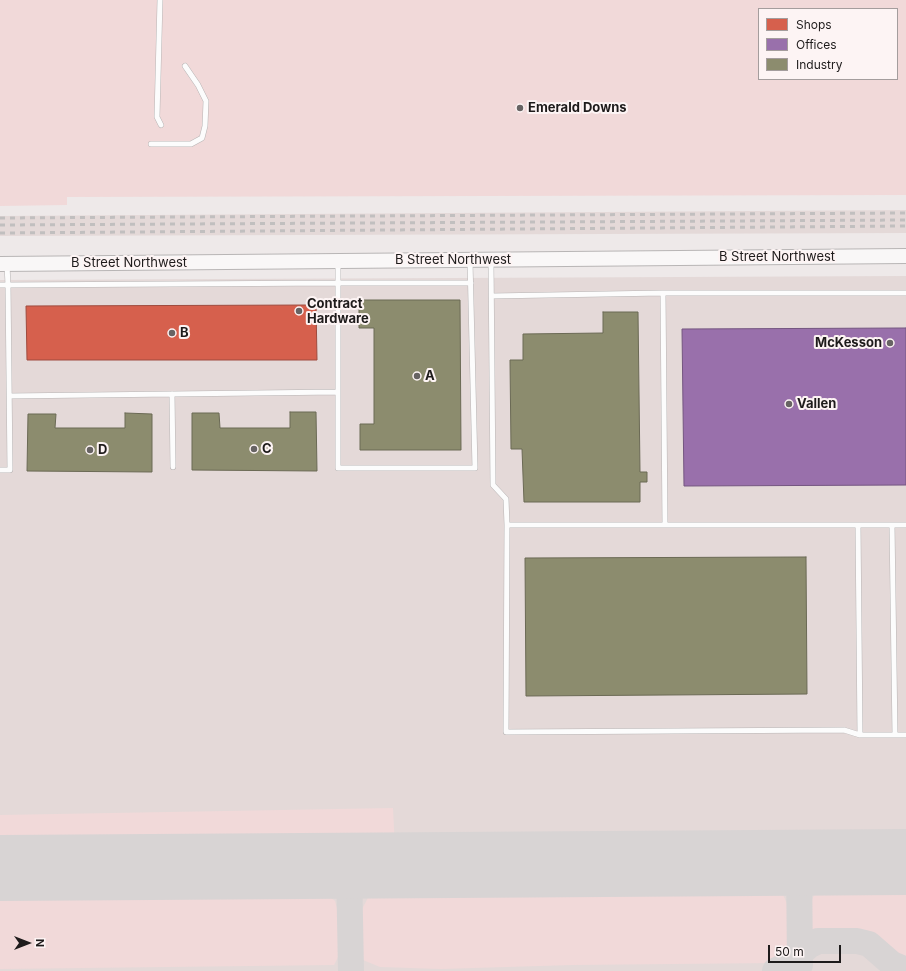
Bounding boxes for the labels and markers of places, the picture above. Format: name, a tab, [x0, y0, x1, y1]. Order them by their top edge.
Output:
place label: Emerald Downs	[528, 100, 627, 116]
marker: Emerald Downs	[515, 103, 525, 113]
place label: Contract Hardware	[307, 296, 369, 327]
marker: Contract Hardware	[294, 306, 304, 316]
place label: B	[180, 325, 189, 341]
marker: B	[167, 328, 177, 338]
place label: McKesson	[815, 335, 882, 351]
marker: McKesson	[885, 338, 895, 348]
place label: A	[425, 368, 435, 384]
marker: A	[412, 371, 422, 381]
place label: Vallen	[797, 396, 836, 412]
marker: Vallen	[784, 399, 794, 409]
place label: C	[262, 441, 272, 457]
place label: D	[98, 442, 107, 458]
marker: C	[249, 444, 259, 454]
marker: D	[85, 445, 95, 455]

